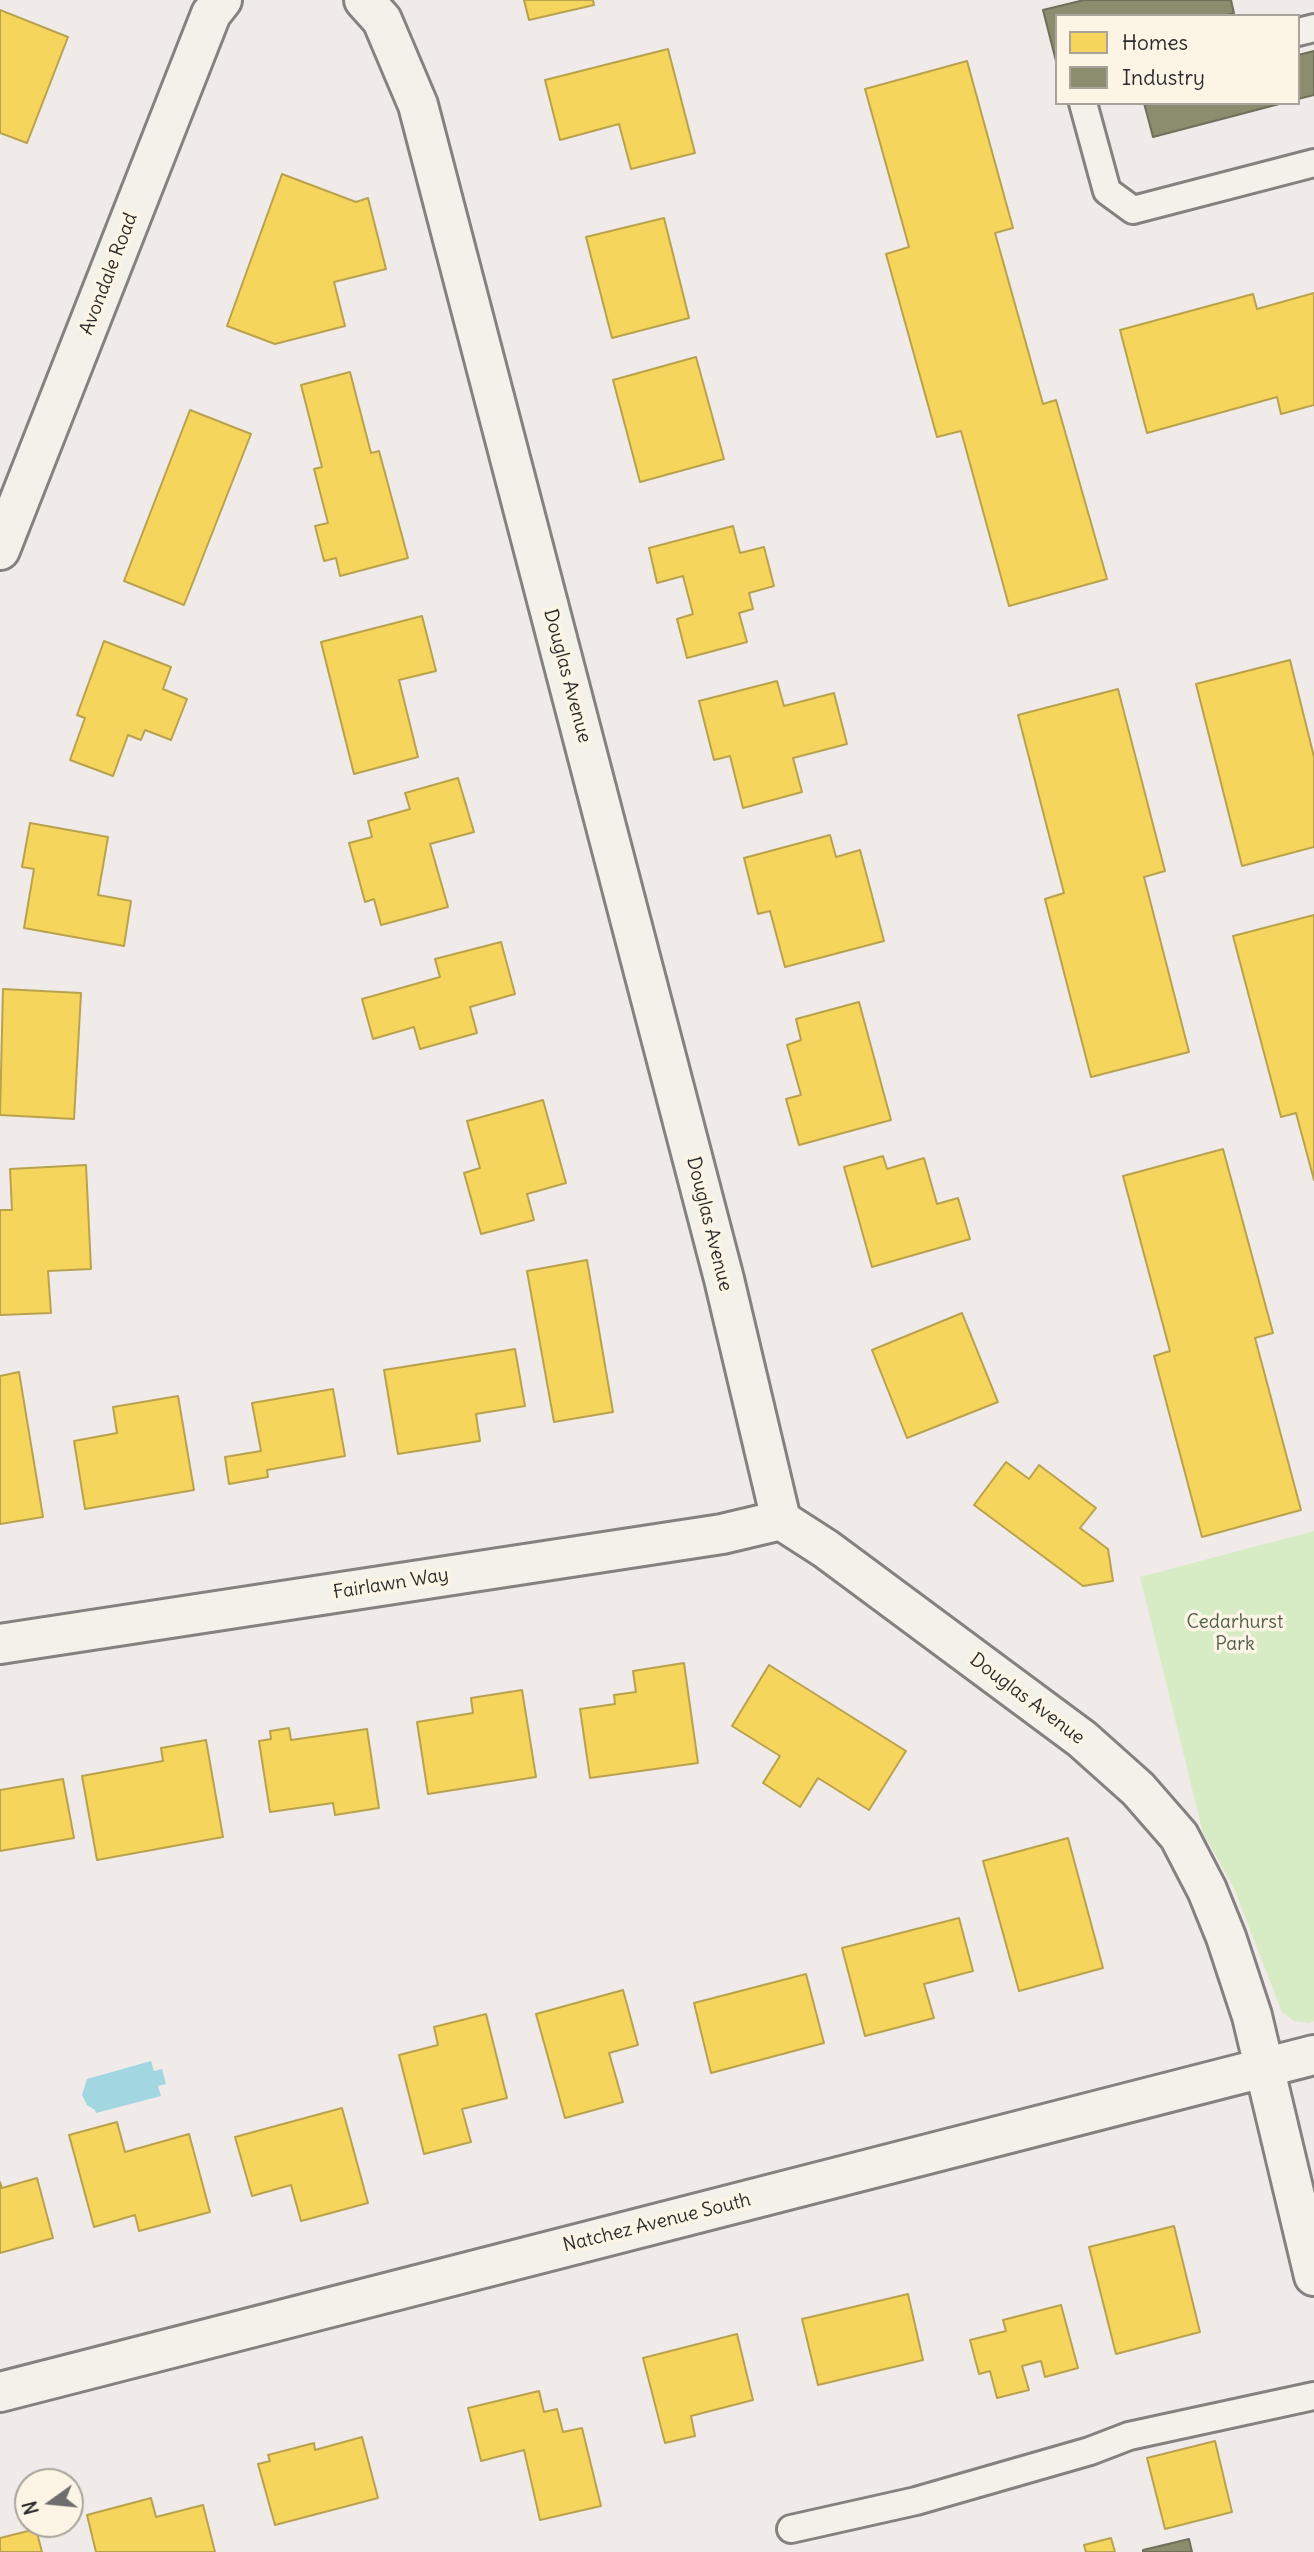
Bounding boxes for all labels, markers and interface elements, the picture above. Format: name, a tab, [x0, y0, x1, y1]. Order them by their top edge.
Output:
legend	[1055, 14, 1300, 105]
text: Homes	[1122, 29, 1188, 56]
text: Industry	[1122, 64, 1205, 91]
street label: Avondale Road	[75, 210, 143, 338]
street label: Douglas Avenue	[538, 607, 596, 745]
street label: Douglas Avenue	[681, 1154, 737, 1294]
street label: Fairlawn Way	[332, 1564, 450, 1604]
park label: Cedarhurst Park	[1187, 1612, 1283, 1656]
street label: Douglas Avenue	[965, 1648, 1089, 1750]
street label: Natchez Avenue South	[561, 2189, 753, 2257]
north arrow	[14, 2468, 84, 2538]
text: N	[17, 2498, 44, 2517]

